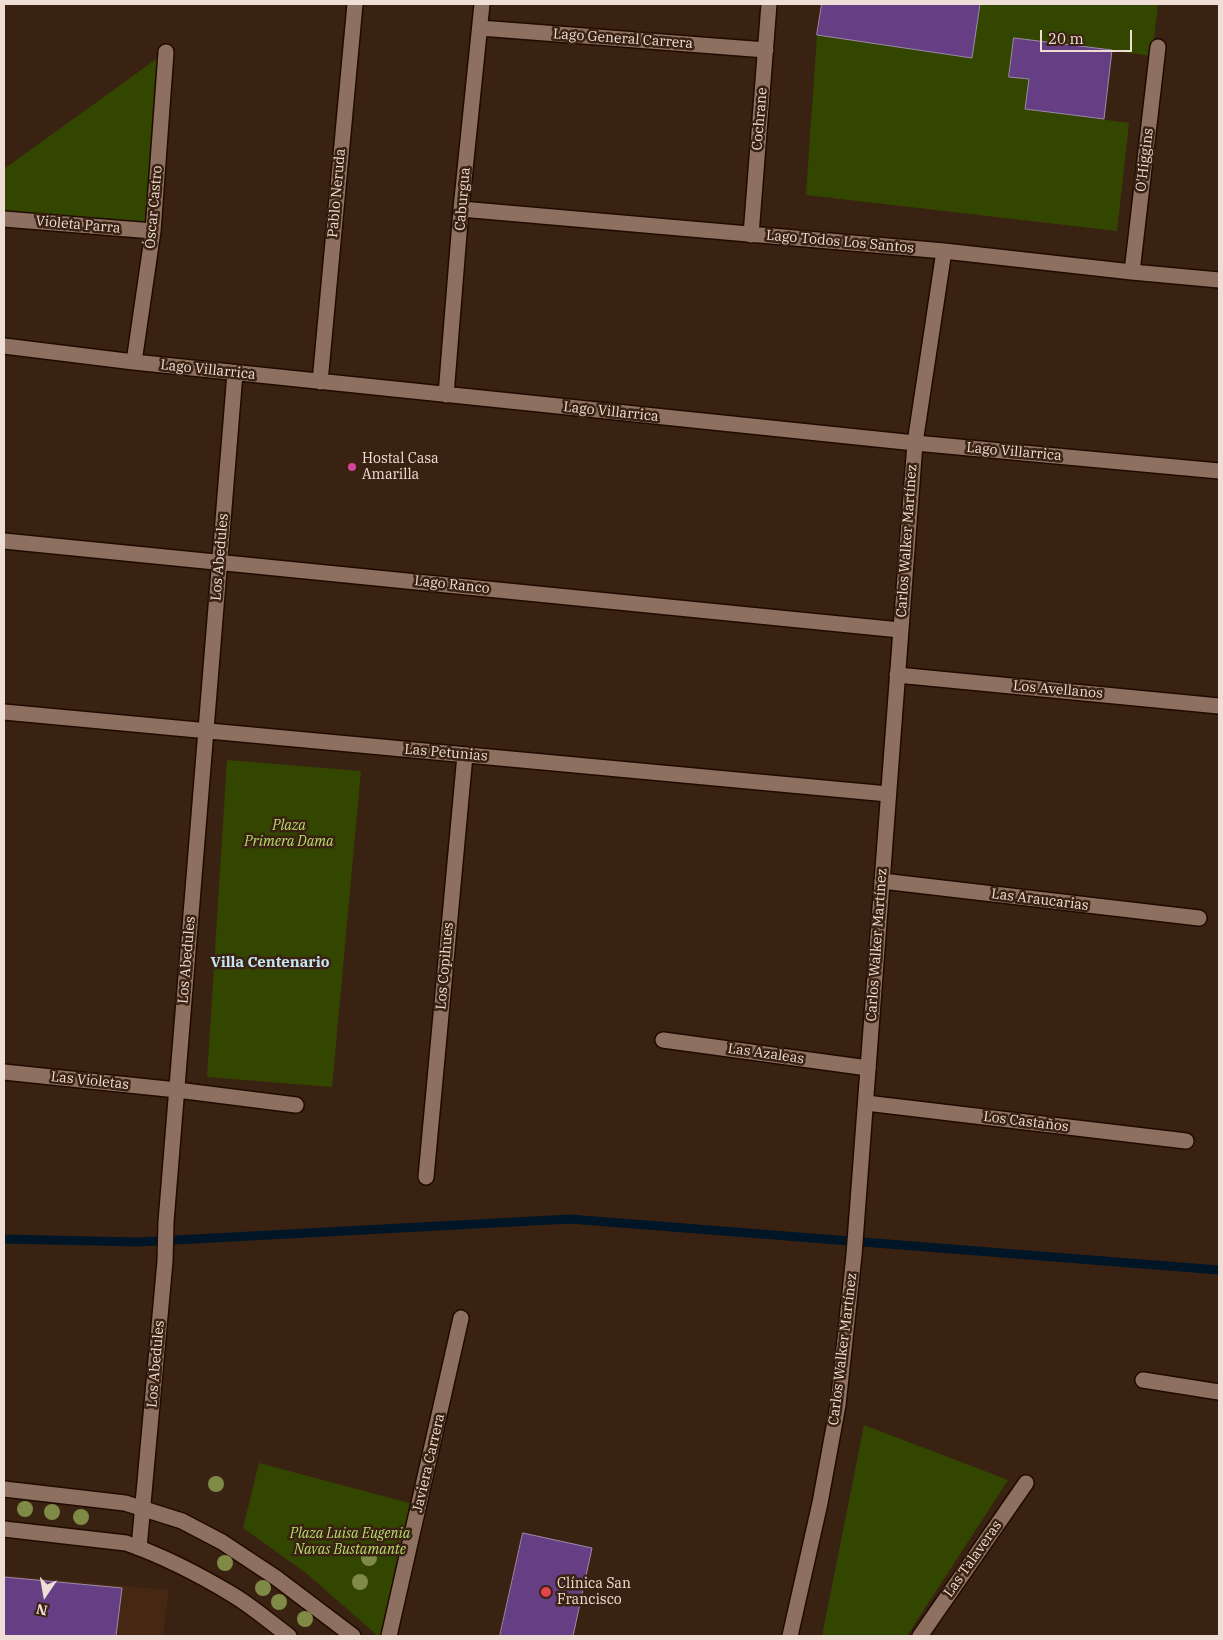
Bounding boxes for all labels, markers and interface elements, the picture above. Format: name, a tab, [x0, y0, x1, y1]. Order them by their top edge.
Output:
scale bar	[1043, 20, 1136, 52]
street label: Lago General Carrera	[552, 26, 694, 52]
text: 20 m	[1048, 29, 1084, 48]
street label: Cochrane	[749, 87, 771, 151]
street label: O'Higgins	[1133, 127, 1157, 193]
street label: Pablo Neruda	[325, 148, 349, 238]
street label: Óscar Castro	[142, 165, 166, 249]
street label: Caburgua	[452, 167, 474, 231]
street label: Violeta Parra	[35, 213, 121, 237]
street label: Lago Todos Los Santos	[765, 227, 915, 257]
street label: Lago Villarrica	[160, 357, 256, 383]
street label: Lago Villarrica	[563, 399, 659, 425]
street label: Lago Villarrica	[966, 439, 1062, 465]
place label: Hostal Casa Amarilla	[362, 451, 439, 484]
marker: Hostal Casa Amarilla	[346, 461, 358, 473]
street label: Carlos Walker Martínez	[893, 464, 921, 618]
street label: Los Abedules	[208, 513, 232, 601]
street label: Lago Ranco	[414, 573, 490, 597]
street label: Los Avellanos	[1012, 678, 1104, 702]
street label: Las Petunias	[404, 741, 488, 765]
park label: Plaza Primera Dama	[244, 818, 334, 850]
street label: Carlos Walker Martínez	[863, 868, 891, 1022]
street label: Las Araucarias	[990, 886, 1090, 914]
street label: Los Abedules	[175, 916, 199, 1004]
street label: Los Copihues	[433, 922, 457, 1010]
district label: Villa Centenario	[211, 954, 329, 972]
street label: Las Azaleas	[727, 1040, 805, 1068]
street label: Las Violetas	[50, 1069, 130, 1093]
street label: Los Castaños	[982, 1108, 1070, 1136]
street label: Carlos Walker Martínez	[825, 1272, 861, 1426]
street label: Los Abedules	[144, 1320, 168, 1408]
street label: Javiera Carrera	[409, 1412, 449, 1514]
street label: Las Talaveras	[940, 1518, 1006, 1600]
park label: Plaza Luisa Eugenia Navas Bustamante	[290, 1526, 410, 1558]
north arrow	[20, 1570, 70, 1620]
place label: Clínica San Francisco	[557, 1576, 631, 1608]
marker: Clínica San Francisco	[539, 1585, 553, 1599]
text: N	[35, 1600, 49, 1620]

